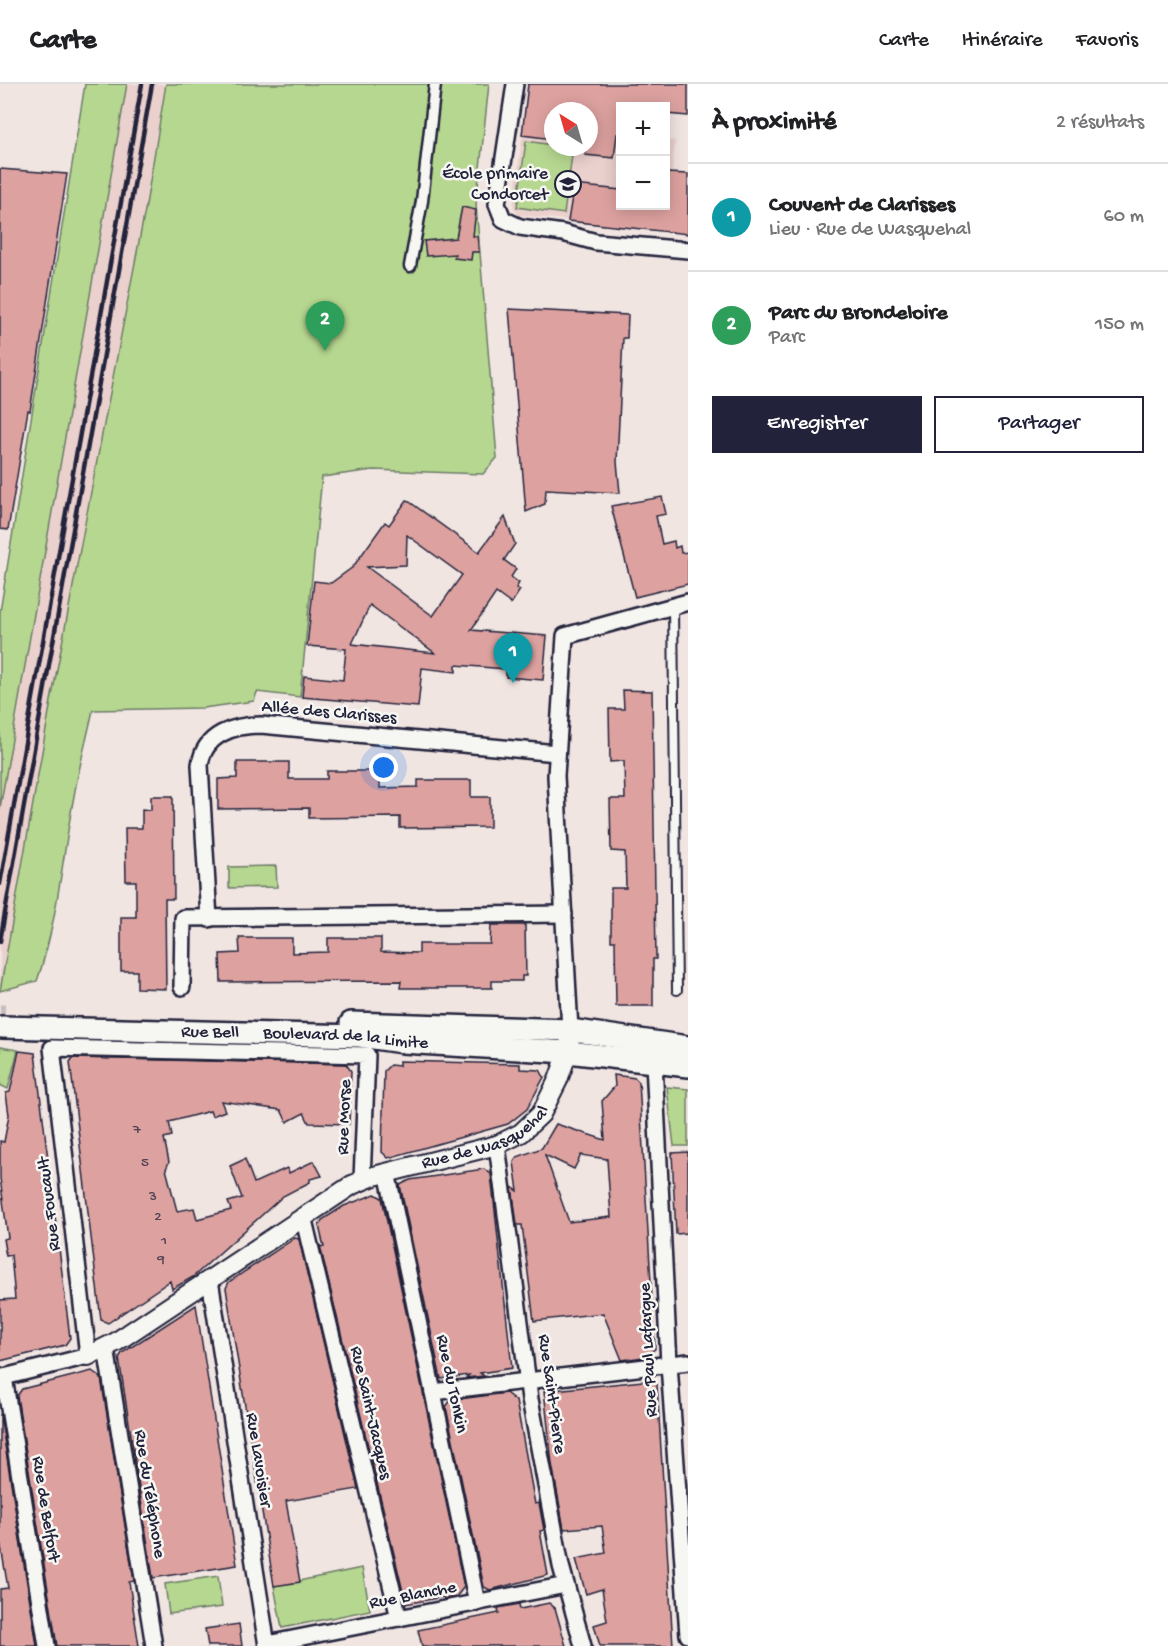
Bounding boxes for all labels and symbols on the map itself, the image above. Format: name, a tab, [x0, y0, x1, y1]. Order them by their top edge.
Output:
north arrow	[544, 102, 598, 156]
place label: École primaire Condorcet	[442, 164, 550, 206]
school or university icon: École primaire Condorcet	[553, 169, 583, 199]
pin: 2	[306, 302, 344, 351]
pin: 1	[494, 634, 532, 683]
street label: Allée des Clarisses	[261, 697, 399, 729]
your location	[369, 753, 398, 782]
street label: Rue Bell	[181, 1022, 239, 1044]
street label: Boulevard de la Limite	[262, 1023, 430, 1054]
street label: Rue Morse	[333, 1078, 357, 1155]
street label: Rue de Wasquehal	[420, 1102, 554, 1174]
house number: 7	[132, 1121, 142, 1139]
street label: Rue Foucault	[34, 1154, 66, 1252]
house number: 5	[141, 1154, 149, 1172]
house number: 3	[148, 1188, 157, 1206]
house number: 2	[154, 1208, 162, 1226]
house number: 1	[160, 1232, 167, 1250]
house number: 9	[156, 1251, 165, 1269]
street label: Rue Paul Lafargue	[635, 1282, 663, 1418]
street label: Rue du Tonkin	[430, 1333, 472, 1436]
street label: Rue Saint-Pierre	[532, 1333, 570, 1456]
street label: Rue Saint-Jacques	[344, 1344, 396, 1483]
street label: Rue Lavoisier	[240, 1411, 276, 1510]
street label: Rue du Téléphone	[128, 1428, 170, 1560]
street label: Rue de Belfort	[26, 1455, 64, 1565]
street label: Rue Blanche	[368, 1577, 459, 1615]

